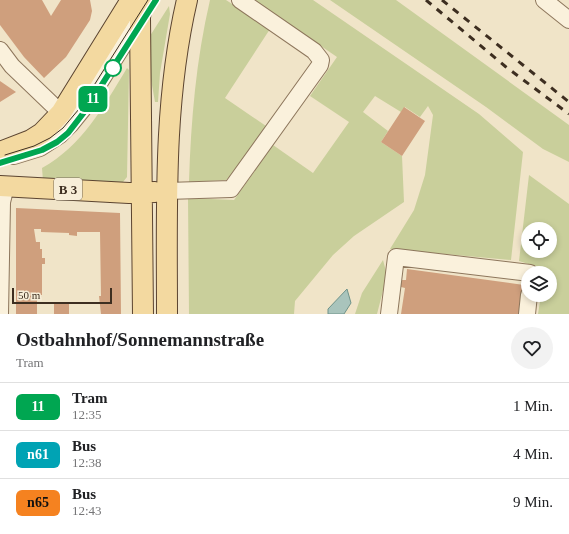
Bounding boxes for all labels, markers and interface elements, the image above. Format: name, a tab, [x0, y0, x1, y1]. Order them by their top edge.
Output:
unlabelled marker	[104, 59, 122, 77]
line badge: 11	[75, 86, 111, 112]
text: 11	[86, 91, 100, 106]
road number: B 3	[54, 178, 82, 200]
map controls	[521, 222, 557, 302]
button: locate	[521, 222, 557, 258]
button: layers	[521, 266, 557, 302]
scale bar	[12, 286, 112, 305]
text: 50 m	[18, 289, 40, 301]
button: heart	[511, 327, 553, 369]
text: Ostbahnhof/Sonnemannstraße	[16, 329, 264, 350]
text: Tram	[16, 355, 44, 370]
text: Tram	[72, 390, 108, 406]
text: 1 Min.	[513, 398, 553, 414]
text: 11	[31, 399, 45, 414]
text: 12:35	[72, 407, 102, 422]
text: Bus	[72, 438, 96, 454]
text: 4 Min.	[513, 446, 553, 462]
text: n61	[27, 447, 49, 462]
text: 12:38	[72, 455, 102, 470]
text: Bus	[72, 486, 96, 502]
text: 9 Min.	[513, 494, 553, 510]
text: n65	[27, 495, 49, 510]
text: 12:43	[72, 503, 102, 518]

